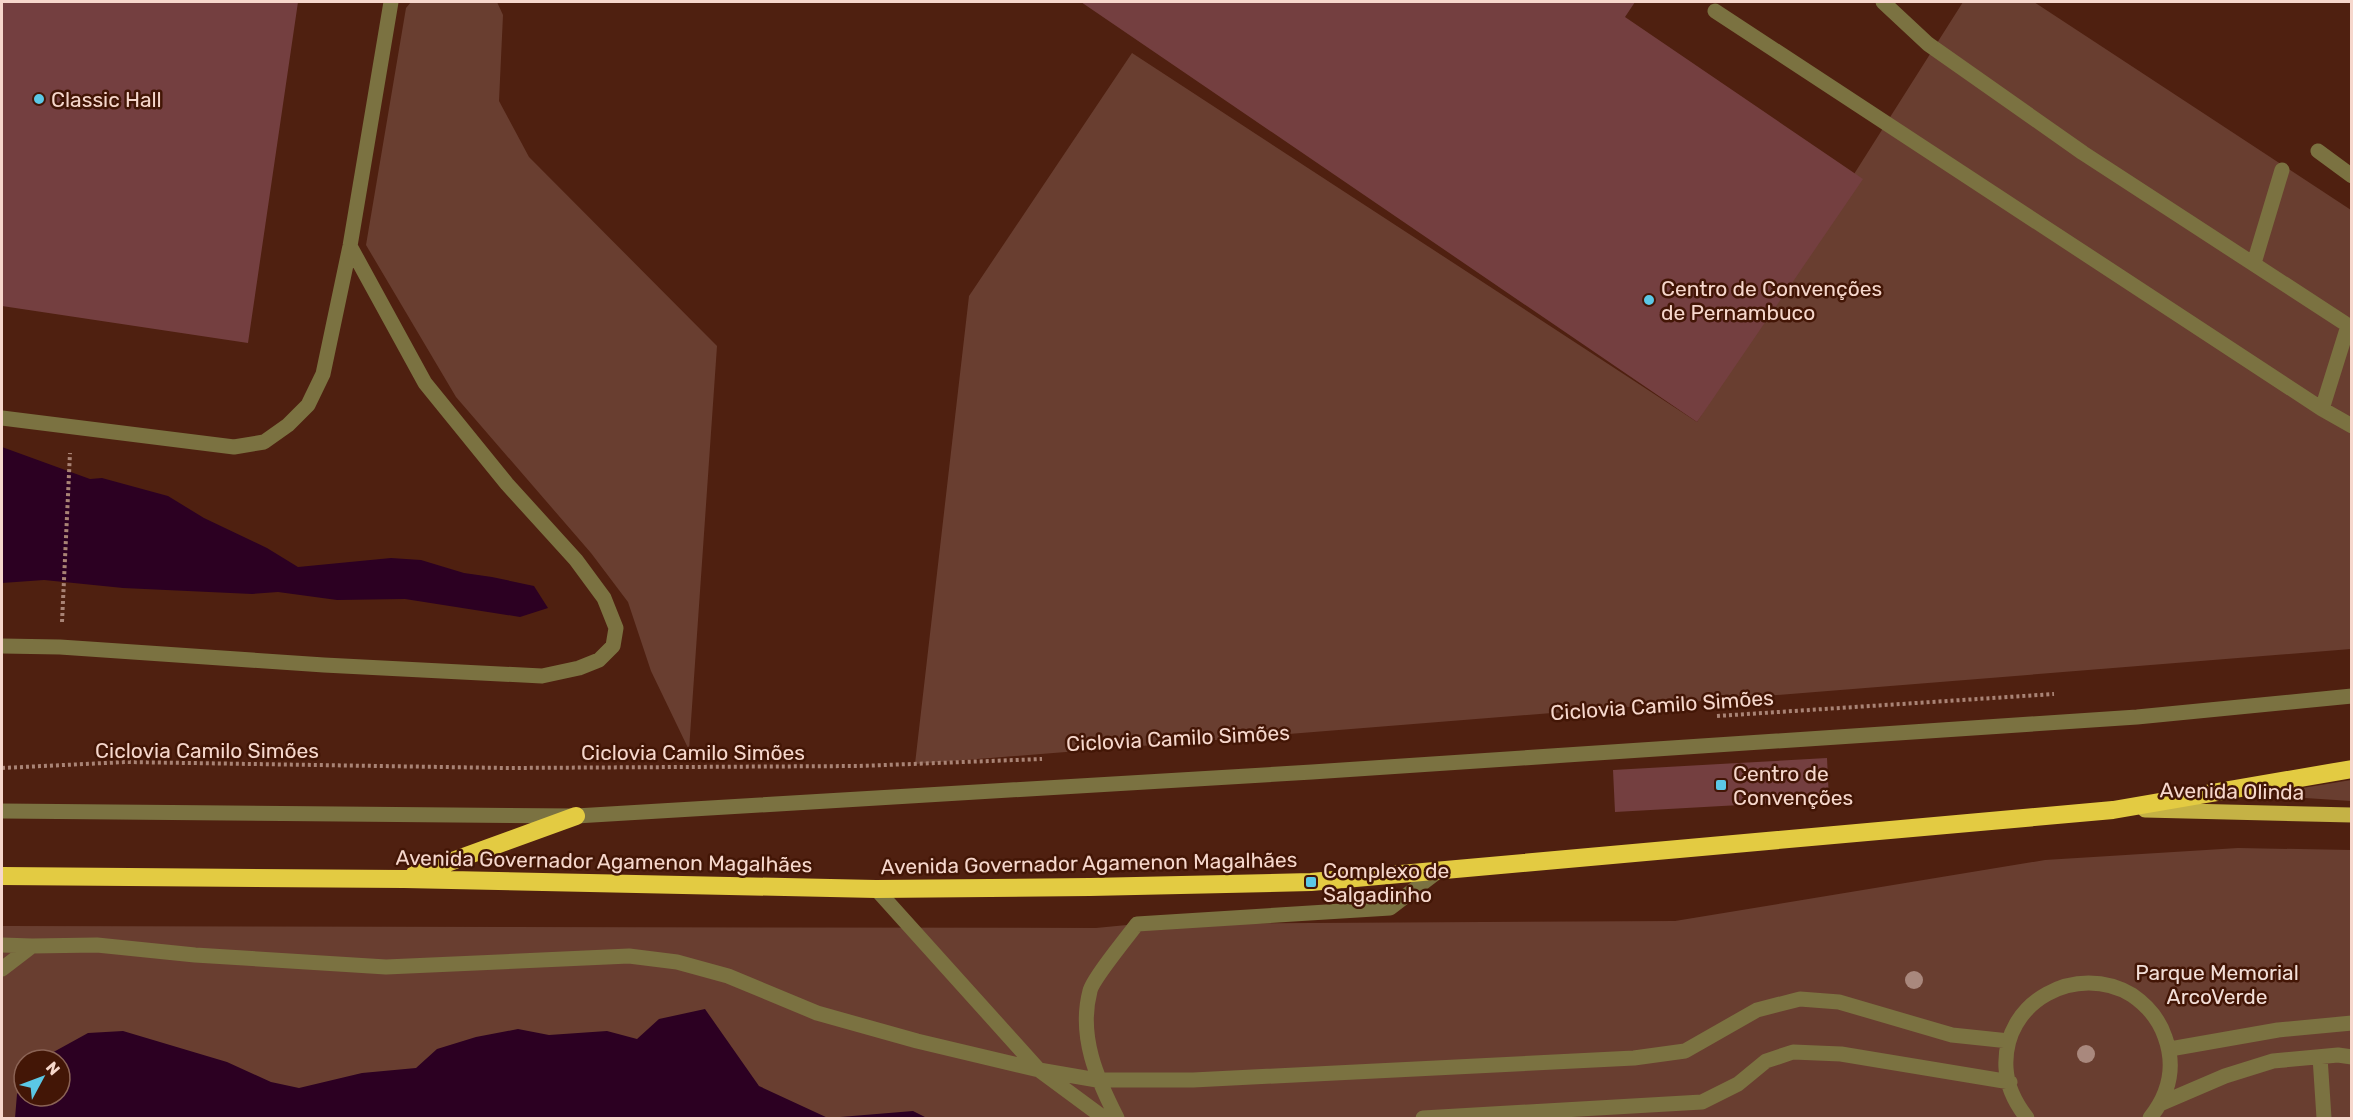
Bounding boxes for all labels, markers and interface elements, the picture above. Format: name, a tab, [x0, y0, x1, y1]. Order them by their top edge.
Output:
place label: Classic Hall	[51, 87, 162, 112]
marker: Classic Hall	[32, 92, 46, 106]
place label: Centro de Convenções de Pernambuco	[1661, 276, 1882, 325]
marker: Centro de Convenções de Pernambuco	[1642, 293, 1656, 307]
street label: Ciclovia Camilo Simões	[1549, 685, 1775, 725]
street label: Ciclovia Camilo Simões	[1066, 720, 1290, 756]
street label: Ciclovia Camilo Simões	[95, 738, 319, 763]
street label: Ciclovia Camilo Simões	[581, 740, 805, 765]
place label: Centro de Convenções	[1733, 761, 1853, 810]
street label: Avenida Olinda	[2159, 777, 2305, 805]
marker: Centro de Convenções	[1714, 778, 1728, 792]
street label: Avenida Governador Agamenon Magalhães	[395, 845, 813, 877]
street label: Avenida Governador Agamenon Magalhães	[880, 847, 1298, 879]
place label: Complexo de Salgadinho	[1323, 858, 1449, 907]
marker: Complexo de Salgadinho	[1304, 875, 1318, 889]
park label: Parque Memorial ArcoVerde	[2135, 960, 2299, 1009]
north arrow	[12, 1048, 72, 1108]
text: N	[42, 1058, 64, 1079]

